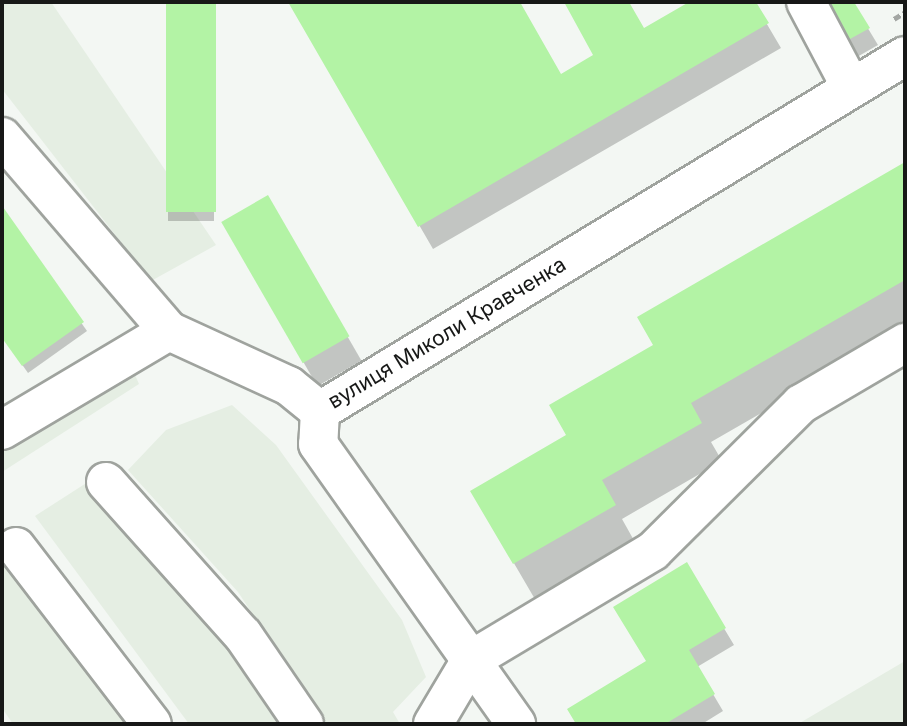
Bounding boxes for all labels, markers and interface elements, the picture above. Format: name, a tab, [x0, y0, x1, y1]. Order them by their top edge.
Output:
street label: вулиця Миколи Кравченка	[323, 252, 571, 414]

